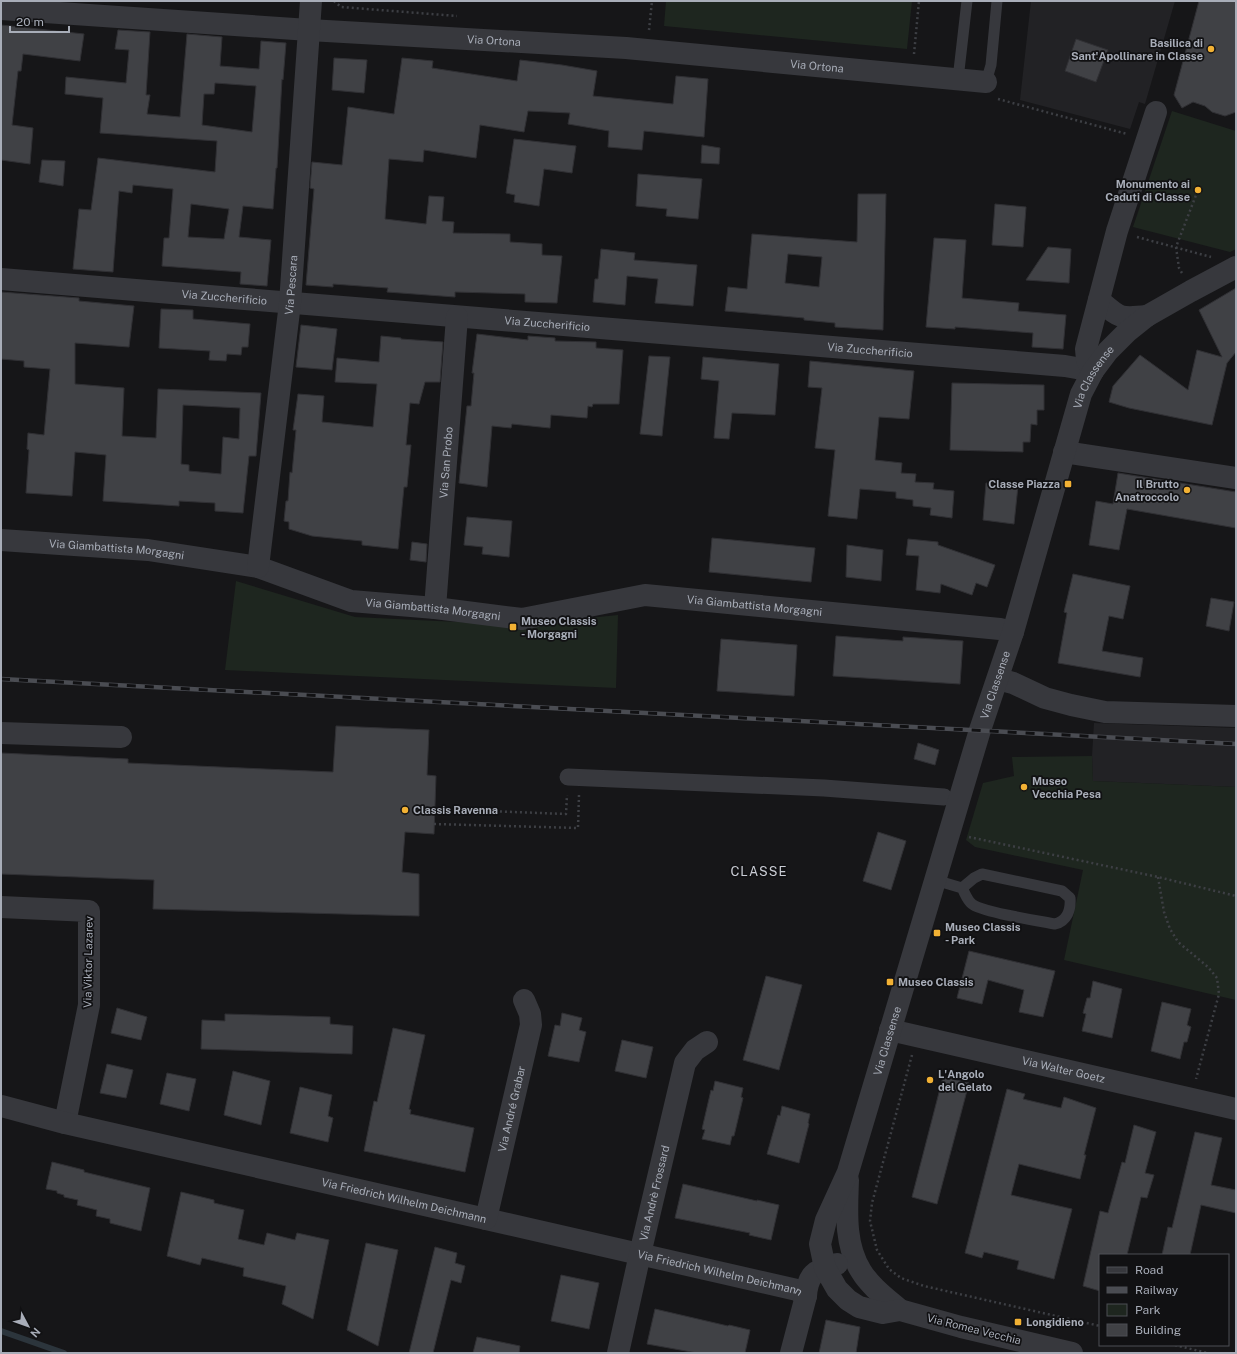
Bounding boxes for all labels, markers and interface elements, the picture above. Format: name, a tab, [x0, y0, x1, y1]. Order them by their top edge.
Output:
scale bar	[10, 8, 69, 34]
text: 20 m	[16, 15, 44, 29]
street label: Via Ortona	[467, 33, 521, 48]
place label: Basilica di Sant'Apollinare in Classe	[1071, 37, 1203, 62]
marker: Basilica di Sant'Apollinare in Classe	[1206, 44, 1216, 54]
street label: Via Ortona	[790, 58, 844, 75]
place label: Monumento ai Caduti di Classe	[1105, 178, 1190, 203]
marker: Monumento ai Caduti di Classe	[1193, 185, 1203, 195]
street label: Via Pescara	[283, 255, 299, 315]
street label: Via Zuccherificio	[181, 288, 267, 307]
street label: Via Zuccherificio	[504, 314, 590, 333]
street label: Via Zuccherificio	[827, 341, 913, 360]
street label: Via Classense	[1071, 343, 1116, 410]
street label: Via San Probo	[437, 426, 455, 499]
place label: Classe Piazza	[988, 478, 1060, 490]
place label: Il Brutto Anatroccolo	[1115, 478, 1179, 503]
marker: Classe Piazza	[1063, 479, 1073, 489]
marker: Il Brutto Anatroccolo	[1182, 485, 1192, 495]
street label: Via Giambattista Morgagni	[49, 537, 185, 562]
street label: Via Giambattista Morgagni	[686, 593, 823, 618]
street label: Via Giambattista Morgagni	[365, 596, 501, 622]
place label: Museo Classis - Morgagni	[521, 615, 597, 640]
marker: Museo Classis - Morgagni	[508, 622, 518, 632]
street label: Via Classense	[978, 649, 1012, 721]
place label: Museo Vecchia Pesa	[1032, 775, 1101, 800]
marker: Museo Vecchia Pesa	[1019, 782, 1029, 792]
place label: Classis Ravenna	[413, 804, 498, 816]
marker: Classis Ravenna	[400, 805, 410, 815]
district label: CLASSE	[730, 864, 788, 879]
street label: Via Viktor Lazarev	[81, 916, 95, 1008]
place label: Museo Classis - Park	[945, 921, 1021, 946]
marker: Museo Classis - Park	[932, 928, 942, 938]
place label: Museo Classis	[898, 976, 974, 988]
marker: Museo Classis	[885, 977, 895, 987]
street label: Via Classense	[871, 1005, 903, 1077]
street label: Via Walter Goetz	[1021, 1054, 1106, 1085]
street label: Via André Grabar	[496, 1065, 527, 1153]
place label: L'Angolo del Gelato	[938, 1068, 992, 1093]
marker: L'Angolo del Gelato	[925, 1075, 935, 1085]
street label: Via Andrè Frossard	[637, 1144, 671, 1242]
street label: Via Friedrich Wilhelm Deichmann	[320, 1176, 488, 1225]
street label: Via Friedrich Wilhelm Deichmann	[636, 1248, 805, 1298]
legend	[1099, 1254, 1229, 1346]
text: Road	[1135, 1263, 1163, 1277]
text: Railway	[1135, 1283, 1179, 1297]
text: Park	[1135, 1303, 1161, 1317]
north arrow	[8, 1306, 48, 1346]
street label: Via Romea Vecchia	[926, 1311, 1022, 1347]
place label: Longidieno	[1026, 1316, 1084, 1328]
marker: Longidieno	[1013, 1317, 1023, 1327]
text: Building	[1135, 1323, 1181, 1337]
text: N	[28, 1325, 43, 1340]

